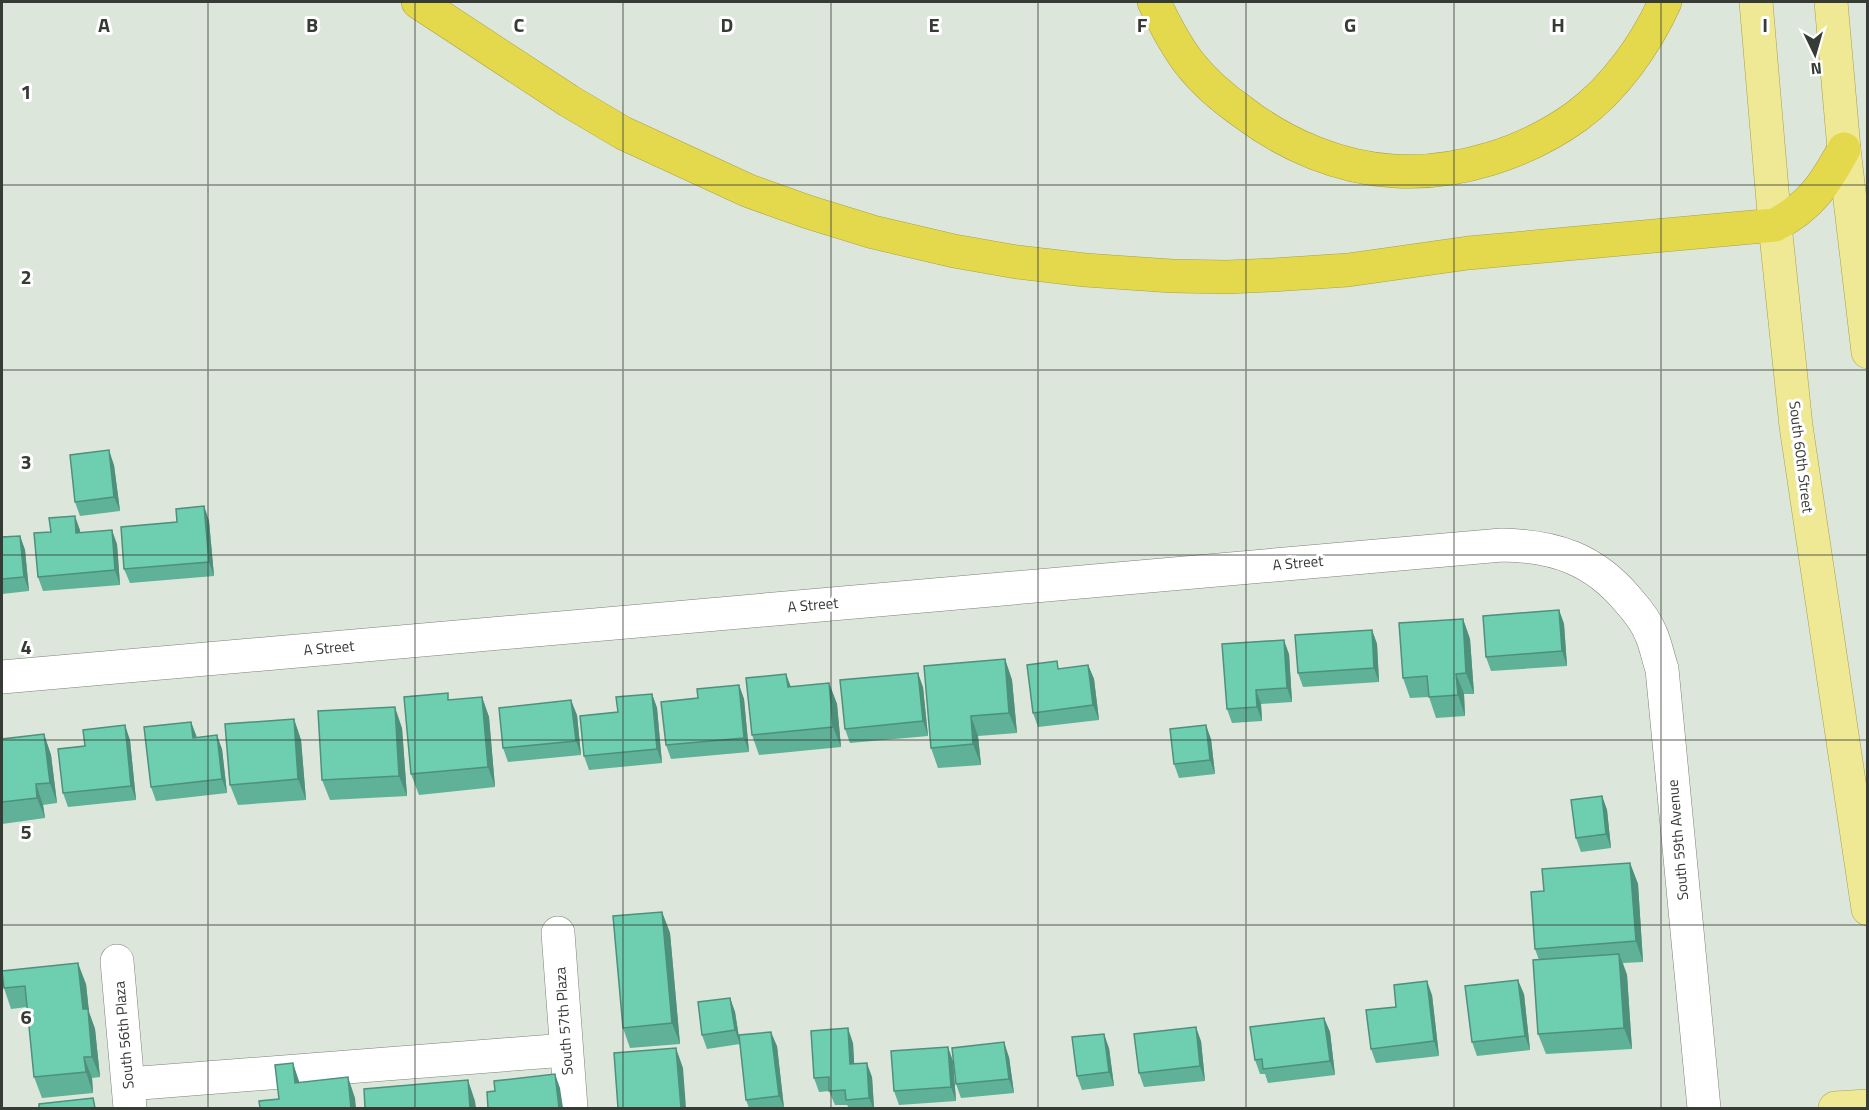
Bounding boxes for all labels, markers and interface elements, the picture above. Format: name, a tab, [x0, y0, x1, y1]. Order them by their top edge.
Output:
text: A	[98, 9, 110, 40]
text: B	[306, 9, 318, 40]
text: C	[514, 9, 525, 40]
text: D	[721, 9, 733, 40]
text: E	[928, 9, 940, 40]
text: F	[1137, 9, 1148, 40]
text: G	[1344, 9, 1356, 40]
text: H	[1551, 9, 1565, 40]
text: I	[1762, 9, 1768, 40]
north arrow	[1785, 24, 1845, 84]
text: N	[1810, 57, 1823, 81]
text: 1	[20, 76, 32, 107]
text: 2	[20, 261, 32, 292]
street label: South 60th Street	[1783, 400, 1820, 515]
text: 3	[20, 446, 32, 477]
street label: A Street	[1272, 549, 1325, 576]
street label: A Street	[787, 591, 840, 618]
text: 4	[20, 631, 32, 662]
street label: A Street	[303, 634, 356, 661]
street label: South 59th Avenue	[1661, 779, 1694, 901]
text: 5	[20, 816, 32, 847]
street label: South 57th Plaza	[548, 966, 579, 1076]
street label: South 56th Plaza	[107, 980, 140, 1090]
text: 6	[20, 1001, 32, 1032]

